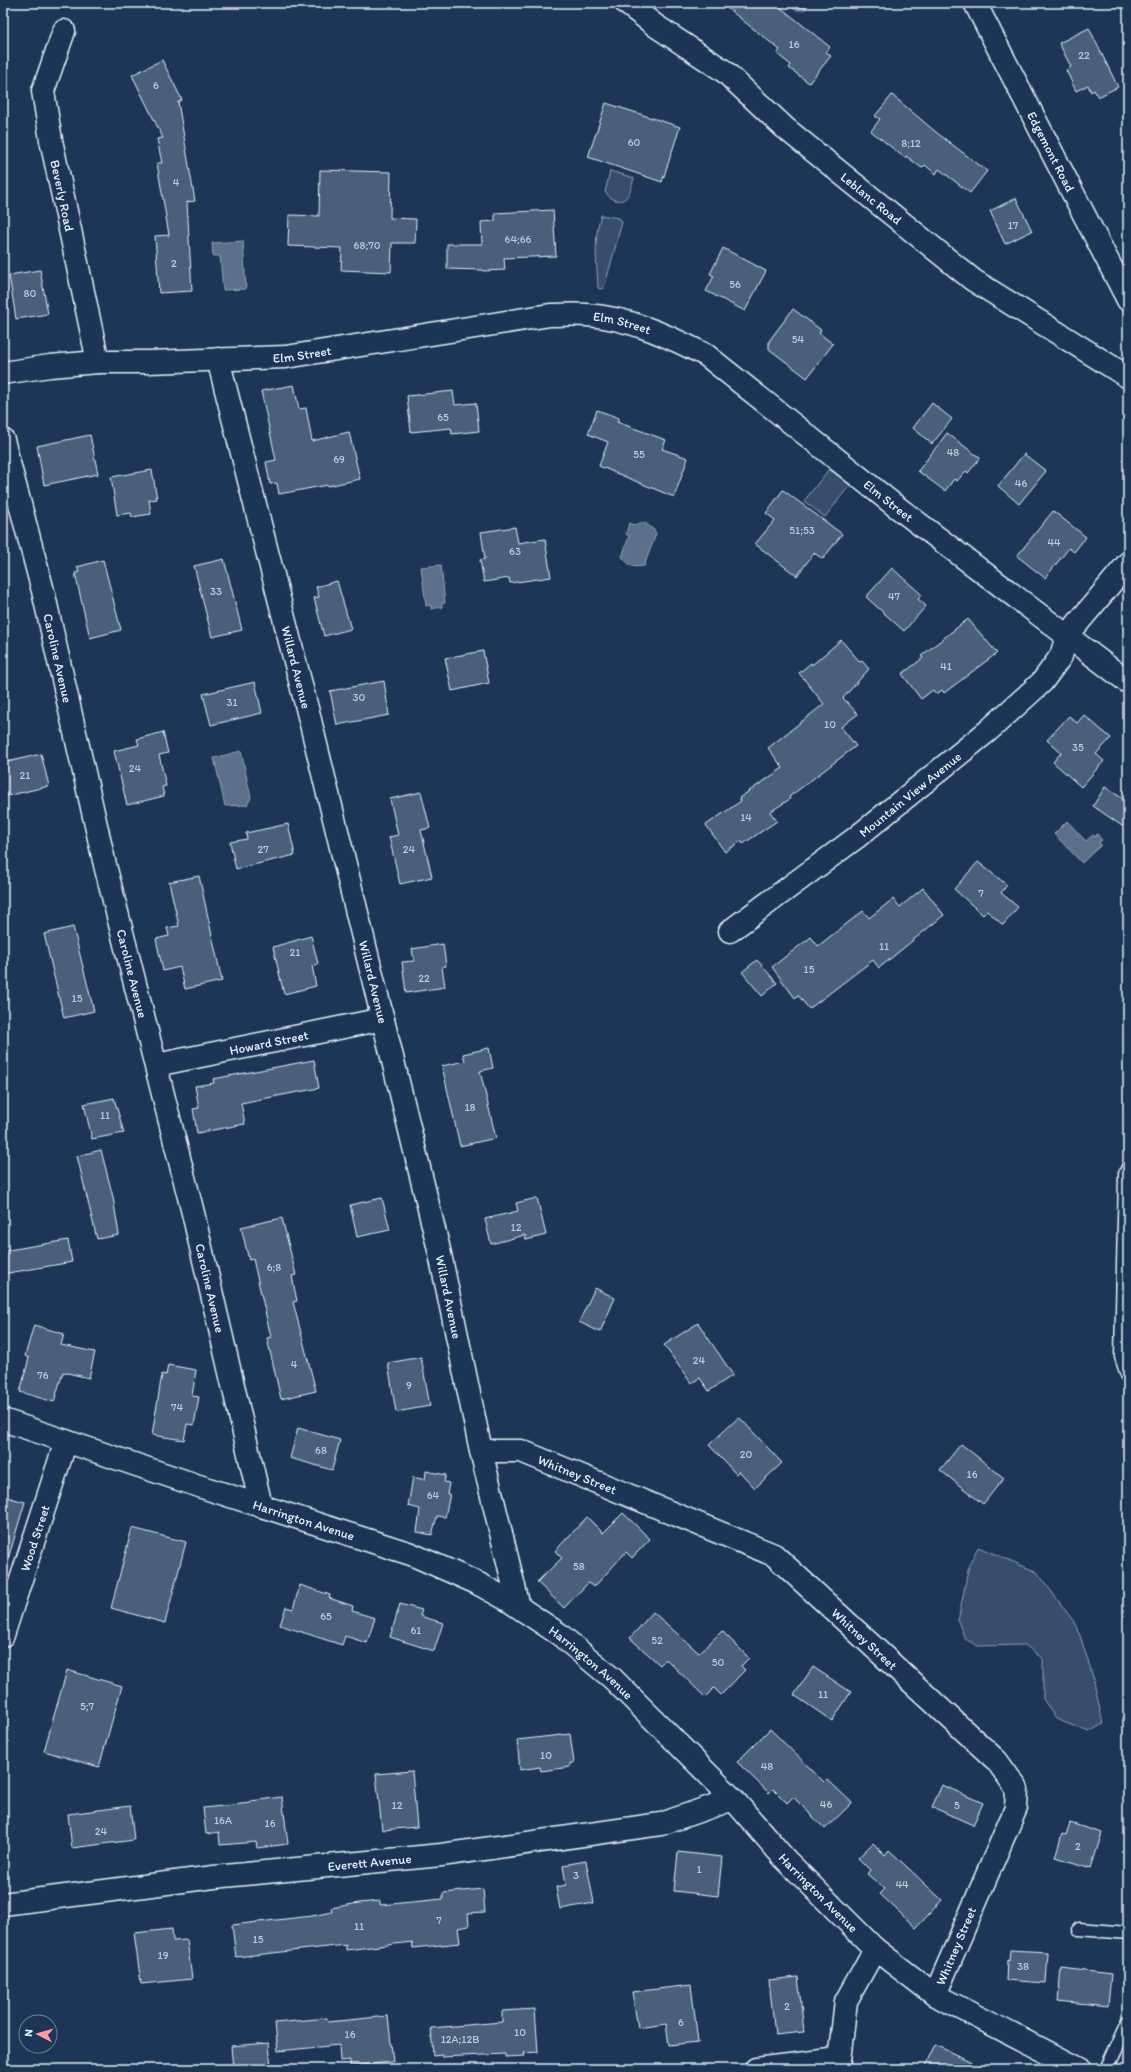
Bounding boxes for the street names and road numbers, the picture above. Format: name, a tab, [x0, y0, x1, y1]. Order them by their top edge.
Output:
street label: Edgemont Road	[1025, 109, 1078, 194]
street label: Beverly Road	[48, 158, 78, 233]
street label: Leblanc Road	[838, 169, 905, 227]
street label: Elm Street	[593, 308, 653, 337]
street label: Elm Street	[272, 342, 332, 365]
street label: Elm Street	[861, 476, 917, 524]
street label: Caroline Avenue	[41, 612, 76, 704]
street label: Willard Avenue	[279, 624, 314, 710]
street label: Mountain View Avenue	[856, 748, 964, 840]
street label: Caroline Avenue	[114, 927, 151, 1019]
street label: Willard Avenue	[356, 939, 391, 1025]
street label: Howard Street	[228, 1027, 310, 1057]
street label: Caroline Avenue	[193, 1242, 228, 1334]
street label: Willard Avenue	[433, 1254, 465, 1340]
street label: Whitney Street	[536, 1451, 619, 1497]
street label: Harrington Avenue	[251, 1496, 357, 1543]
street label: Wood Street	[17, 1503, 52, 1573]
street label: Whitney Street	[829, 1605, 901, 1673]
street label: Harrington Avenue	[546, 1622, 636, 1702]
street label: Everett Avenue	[327, 1850, 412, 1873]
street label: Harrington Avenue	[776, 1850, 861, 1935]
street label: Whitney Street	[933, 1905, 979, 1987]

